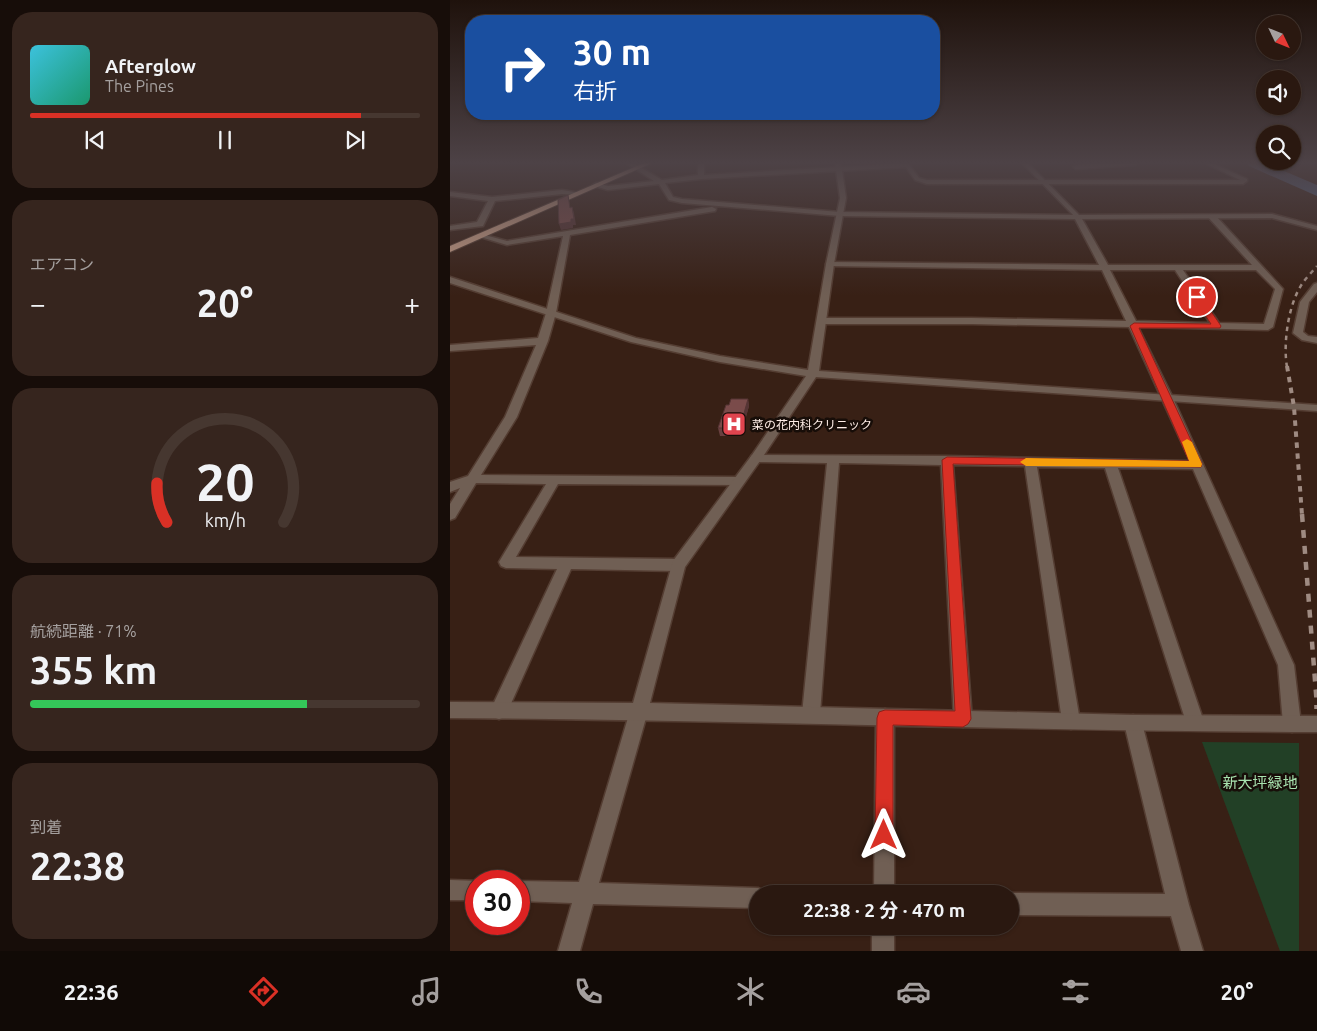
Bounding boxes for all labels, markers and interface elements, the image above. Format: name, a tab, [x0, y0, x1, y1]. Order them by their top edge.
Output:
north arrow	[1256, 15, 1301, 60]
map controls	[1256, 15, 1301, 170]
text: 30 m	[573, 32, 651, 72]
icon: right	[490, 35, 555, 100]
text: Afterglow	[105, 55, 196, 77]
button: sound	[1256, 70, 1301, 115]
text: The Pines	[105, 77, 174, 95]
text: 右折	[573, 78, 617, 103]
button: search	[1256, 125, 1301, 170]
icon: previous	[81, 126, 109, 154]
icon: pause	[211, 126, 239, 154]
icon: next	[341, 126, 369, 154]
text: エアコン	[30, 255, 94, 273]
pin	[1176, 276, 1218, 318]
text: 20°	[197, 282, 253, 324]
icon: arrive	[1183, 283, 1211, 311]
text: −	[30, 288, 46, 319]
text: +	[404, 288, 420, 319]
hospital icon: 菜の花内科クリニック	[721, 411, 747, 437]
place label: 菜の花内科クリニック	[752, 418, 872, 431]
text: 20	[196, 453, 254, 511]
text: km/h	[204, 510, 246, 530]
text: 航続距離 · 71%	[30, 622, 137, 640]
text: 355 km	[30, 649, 157, 691]
park label: 新大坪緑地	[1222, 774, 1298, 791]
position arrow	[857, 808, 909, 860]
text: 到着	[30, 818, 62, 836]
text: 22:38	[30, 845, 125, 887]
speed limit sign: 30	[465, 870, 530, 935]
text: 22:38 · 2 分 · 470 m	[803, 899, 965, 921]
icon: directions	[246, 974, 281, 1009]
icon: music	[409, 974, 444, 1009]
icon: phone	[571, 974, 606, 1009]
icon: climate	[733, 974, 768, 1009]
icon: car	[896, 974, 931, 1009]
icon: filters	[1058, 974, 1093, 1009]
text: 22:36	[64, 979, 119, 1004]
text: 20°	[1221, 979, 1253, 1004]

